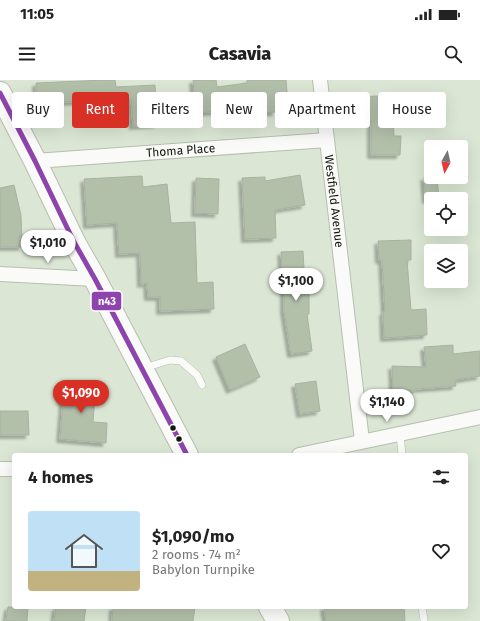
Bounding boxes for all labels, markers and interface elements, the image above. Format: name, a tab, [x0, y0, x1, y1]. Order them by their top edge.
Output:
text: 11:05	[20, 5, 54, 23]
icon: menu	[16, 43, 38, 65]
text: Casavia	[209, 43, 271, 65]
icon: search	[442, 43, 464, 65]
chip: Buy	[12, 92, 64, 128]
chip: Rent	[72, 92, 129, 128]
chip: Filters	[137, 92, 203, 128]
chip: New	[211, 92, 267, 128]
chip: Apartment	[275, 92, 370, 128]
chip: House	[378, 92, 446, 128]
north arrow	[424, 140, 468, 184]
map controls	[424, 140, 468, 288]
street label: Thoma Place	[146, 141, 216, 160]
street label: Westfield Avenue	[322, 154, 346, 248]
button: locate	[424, 192, 468, 236]
pin: $1,010	[15, 230, 81, 264]
text: $1,010	[30, 235, 66, 250]
button: layers	[424, 244, 468, 288]
pin: $1,100	[263, 268, 329, 302]
text: $1,100	[278, 273, 314, 288]
line badge: n43	[91, 291, 122, 311]
text: n43	[98, 295, 116, 308]
pin: $1,090	[48, 380, 114, 414]
text: $1,090	[62, 385, 100, 400]
pin: $1,140	[354, 389, 420, 423]
text: $1,140	[369, 394, 405, 409]
unlabelled marker	[168, 423, 178, 433]
unlabelled marker	[174, 434, 184, 444]
icon: filters	[430, 466, 452, 488]
text: 4 homes	[28, 467, 93, 488]
text: $1,090/mo	[152, 526, 234, 547]
icon: home	[60, 527, 108, 575]
icon: heart	[430, 540, 452, 562]
text: 2 rooms · 74 m²	[152, 547, 241, 562]
text: Babylon Turnpike	[152, 562, 255, 577]

